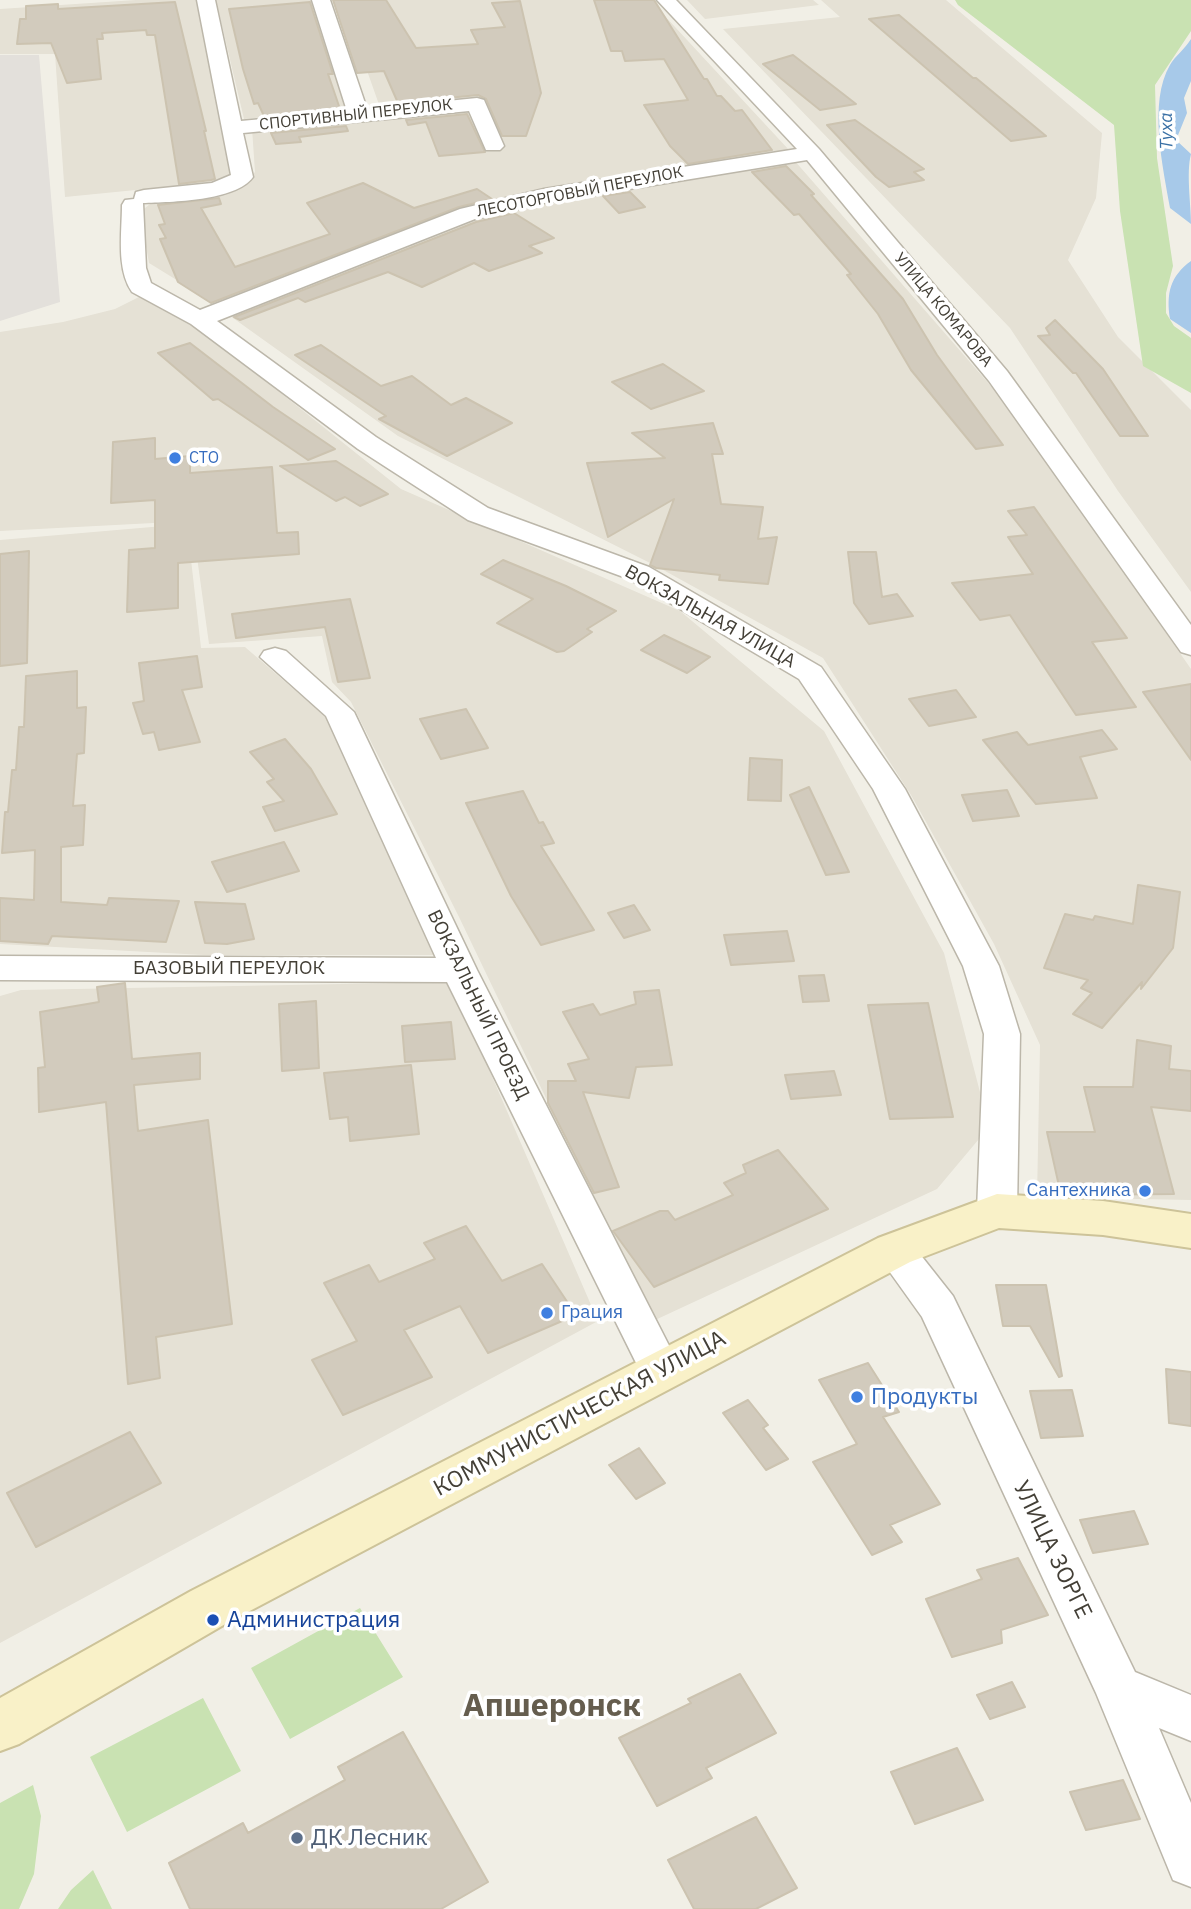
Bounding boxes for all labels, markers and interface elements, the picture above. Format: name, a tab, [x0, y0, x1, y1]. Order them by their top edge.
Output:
street label: СПОРТИВНЫЙ ПЕРЕУЛОК	[258, 95, 454, 135]
water label: Туха	[1156, 112, 1178, 150]
street label: ЛЕСОТОРГОВЫЙ ПЕРЕУЛОК	[475, 163, 685, 221]
street label: УЛИЦА КОМАРОВА	[890, 249, 996, 371]
place label: СТО	[189, 448, 219, 468]
marker: СТО	[167, 450, 183, 466]
street label: ВОКЗАЛЬНАЯ УЛИЦА	[621, 561, 799, 673]
street label: ВОКЗАЛЬНЫЙ ПРОЕЗД	[422, 906, 534, 1104]
street label: БАЗОВЫЙ ПЕРЕУЛОК	[133, 958, 325, 980]
place label: Сантехника	[1027, 1180, 1131, 1202]
marker: Сантехника	[1137, 1183, 1153, 1199]
place label: Грация	[561, 1302, 623, 1324]
marker: Грация	[539, 1305, 555, 1321]
street label: КОММУНИСТИЧЕСКАЯ УЛИЦА	[429, 1325, 731, 1503]
place label: Продукты	[871, 1383, 978, 1411]
marker: Продукты	[849, 1389, 865, 1405]
street label: УЛИЦА ЗОРГЕ	[1007, 1476, 1097, 1624]
place label: Администрация	[227, 1606, 400, 1634]
marker: Администрация	[205, 1612, 221, 1628]
district label: Апшеронск	[463, 1688, 641, 1726]
place label: ДК Лесник	[311, 1824, 428, 1852]
marker: ДК Лесник	[289, 1830, 305, 1846]

